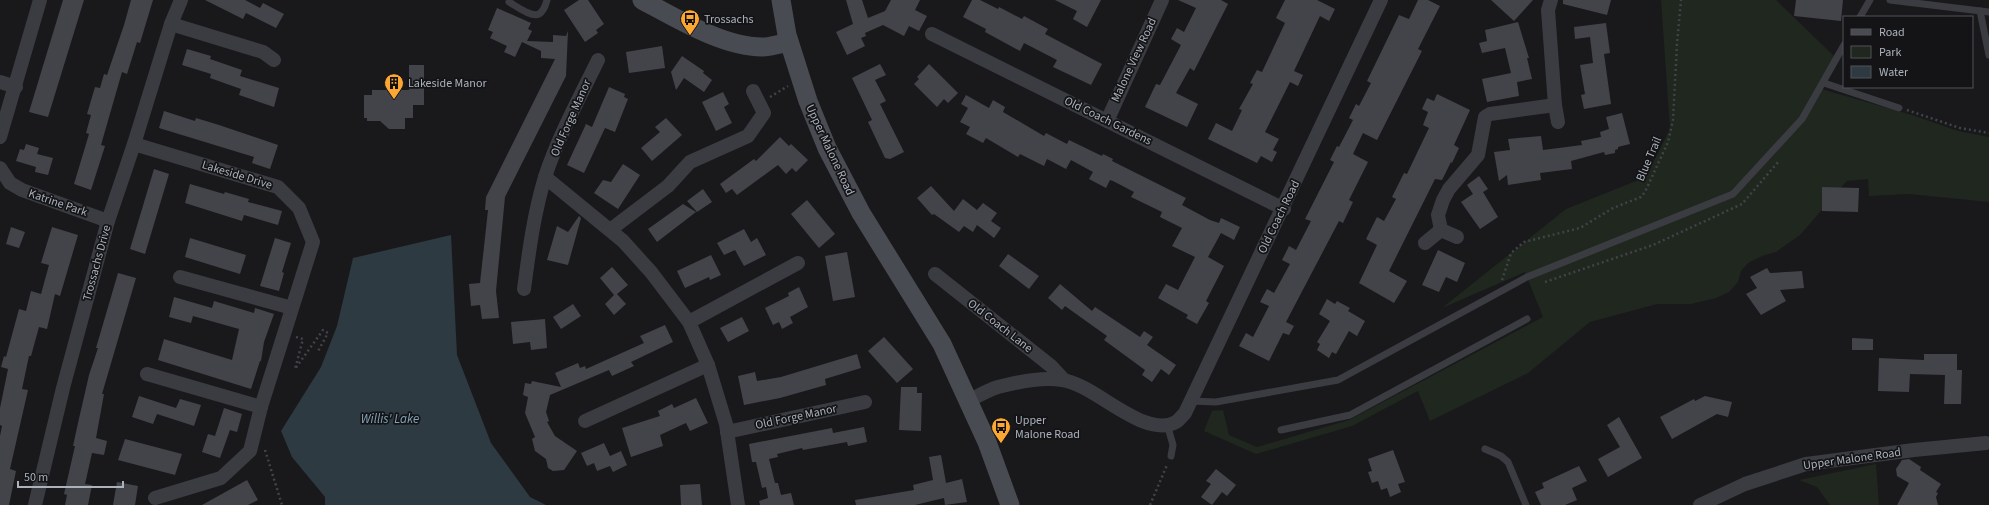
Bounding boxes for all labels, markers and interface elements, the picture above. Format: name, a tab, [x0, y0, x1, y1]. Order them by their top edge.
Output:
bus stop icon: Trossachs	[679, 8, 701, 36]
place label: Trossachs	[704, 11, 754, 28]
street label: Malone View Road	[1107, 15, 1161, 105]
legend	[1843, 16, 1973, 88]
text: Road	[1879, 24, 1905, 41]
text: Park	[1879, 44, 1901, 61]
text: Water	[1879, 64, 1909, 81]
building icon: Lakeside Manor	[383, 72, 405, 100]
place label: Lakeside Manor	[408, 75, 487, 92]
street label: Old Forge Manor	[546, 76, 596, 159]
street label: Old Coach Gardens	[1061, 92, 1155, 150]
street label: Upper Malone Road	[801, 102, 859, 198]
street label: Blue Trail	[1632, 134, 1666, 184]
street label: Lakeside Drive	[200, 156, 274, 194]
street label: Old Coach Road	[1254, 178, 1304, 256]
street label: Katrine Park	[26, 185, 90, 221]
street label: Trossachs Drive	[79, 223, 115, 303]
street label: Old Coach Lane	[964, 295, 1036, 357]
street label: Old Forge Manor	[754, 400, 839, 434]
water label: Willis' Lake	[361, 410, 419, 428]
place label: Upper Malone Road	[1015, 412, 1080, 443]
bus stop icon: Upper Malone Road	[990, 416, 1012, 444]
street label: Upper Malone Road	[1802, 444, 1902, 474]
scale bar	[18, 463, 123, 489]
text: 50 m	[24, 469, 48, 486]

